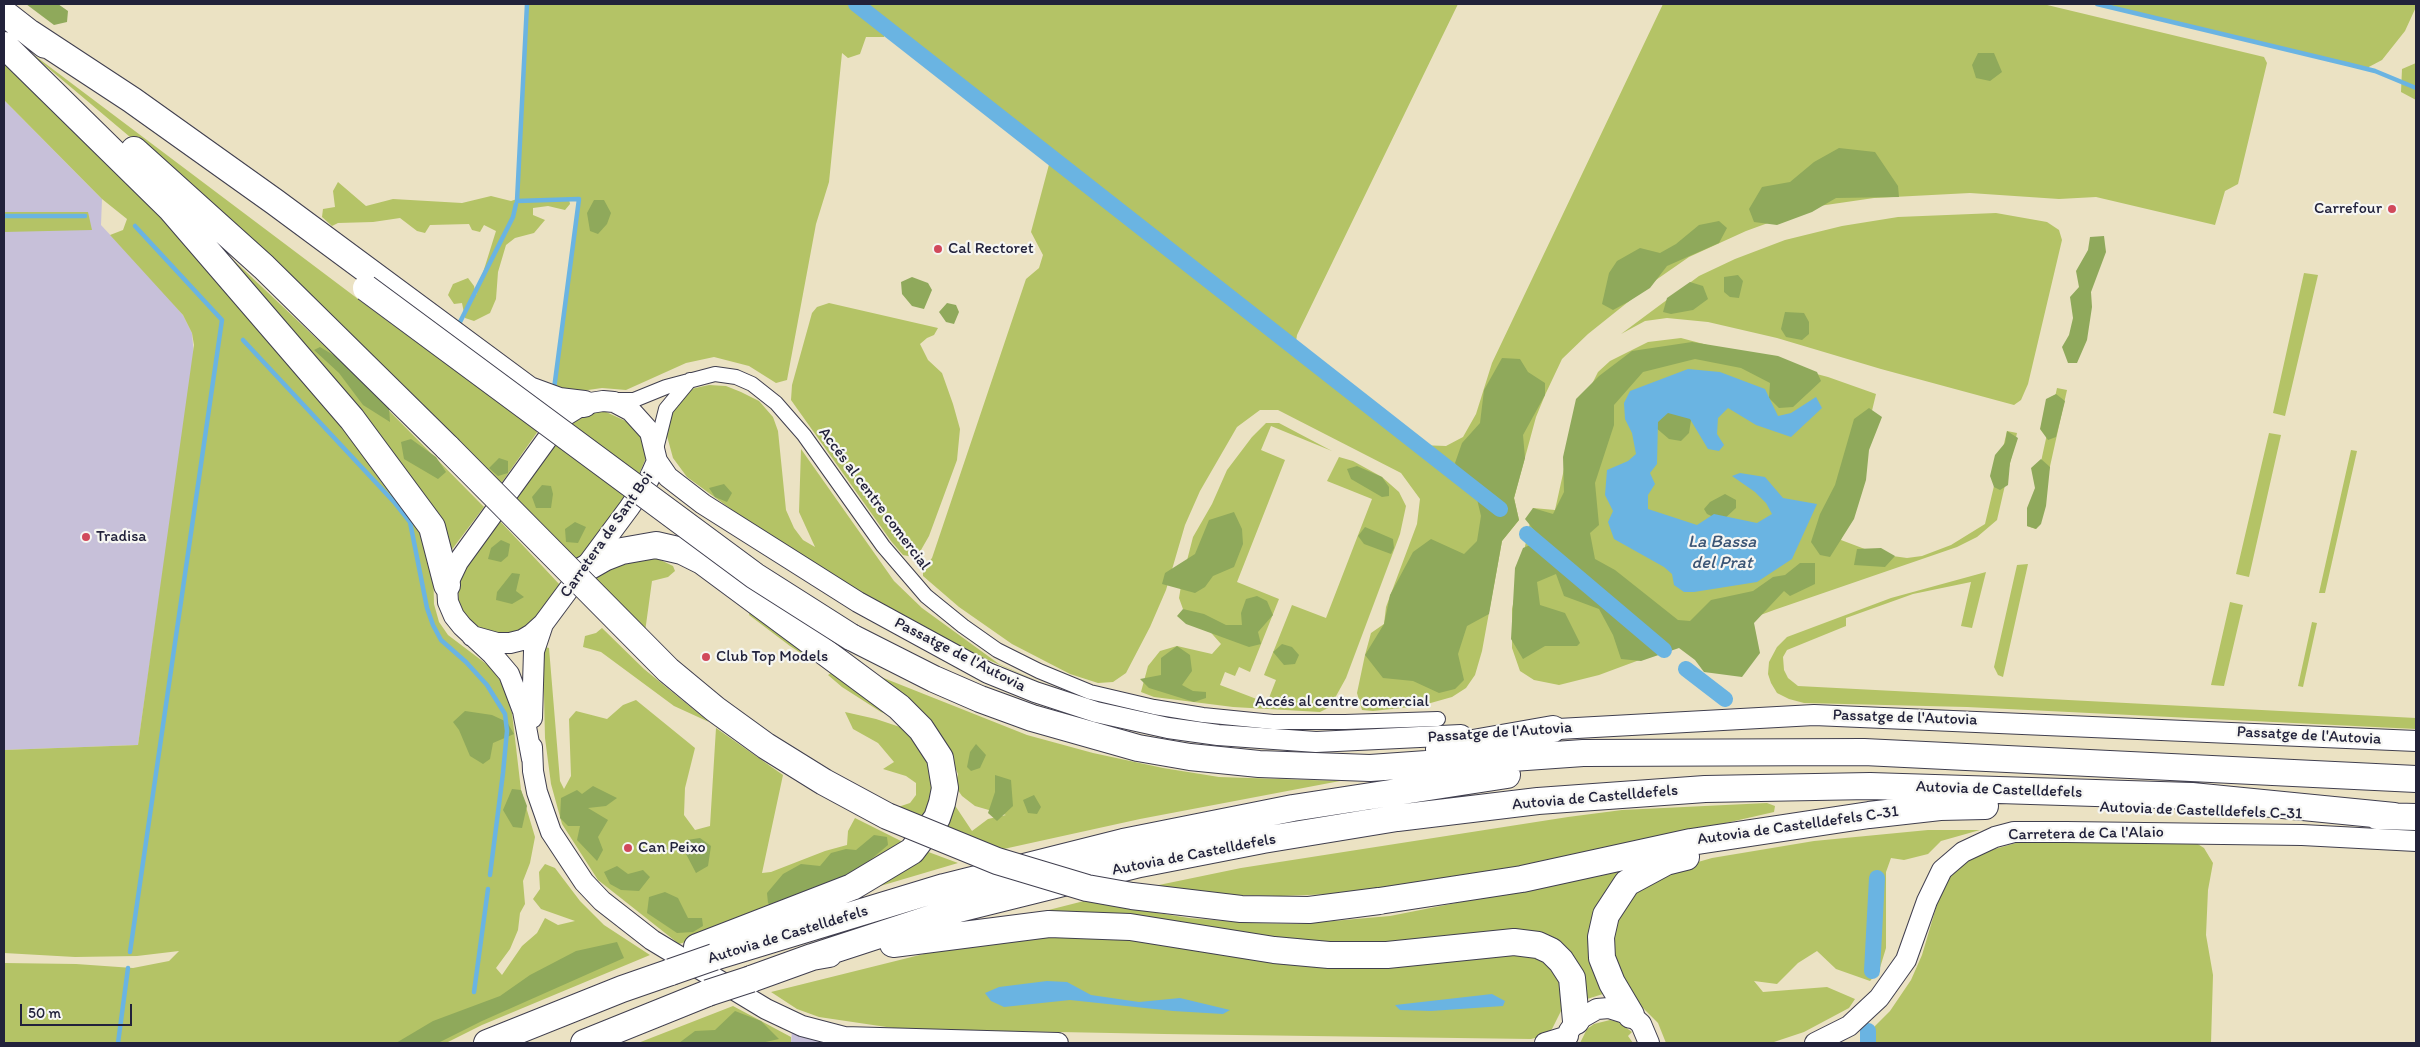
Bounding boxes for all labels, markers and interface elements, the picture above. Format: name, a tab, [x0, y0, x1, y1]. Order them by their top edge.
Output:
place label: Carrefour	[2314, 199, 2382, 219]
marker: Carrefour	[2386, 203, 2398, 215]
place label: Cal Rectoret	[948, 239, 1034, 259]
marker: Cal Rectoret	[932, 243, 944, 255]
street label: Accés al centre comercial	[814, 424, 934, 574]
street label: Carretera de Sant Boi	[556, 468, 658, 602]
place label: Tradisa	[96, 527, 147, 547]
marker: Tradisa	[80, 531, 92, 543]
water label: La Bassa del Prat	[1688, 531, 1756, 574]
street label: Passatge de l'Autovia	[891, 614, 1029, 696]
place label: Club Top Models	[716, 647, 828, 667]
marker: Club Top Models	[700, 651, 712, 663]
street label: Accés al centre comercial	[1255, 692, 1429, 712]
street label: Passatge de l'Autovia	[1832, 706, 1978, 730]
street label: Passatge de l'Autovia	[1427, 718, 1573, 748]
street label: Passatge de l'Autovia	[2236, 723, 2382, 749]
street label: Autovia de Castelldefels	[1915, 778, 2083, 802]
street label: Autovia de Castelldefels	[1511, 781, 1679, 815]
street label: Autovia de Castelldefels C-31	[2099, 798, 2303, 824]
street label: Autovia de Castelldefels C-31	[1696, 802, 1900, 850]
street label: Carretera de Ca l'Alaio	[2008, 823, 2164, 845]
street label: Autovia de Castelldefels	[1110, 830, 1278, 880]
place label: Can Peixo	[638, 838, 706, 858]
marker: Can Peixo	[622, 842, 634, 854]
street label: Autovia de Castelldefels	[706, 901, 870, 969]
scale bar	[22, 994, 135, 1026]
text: 50 m	[28, 1004, 61, 1022]

